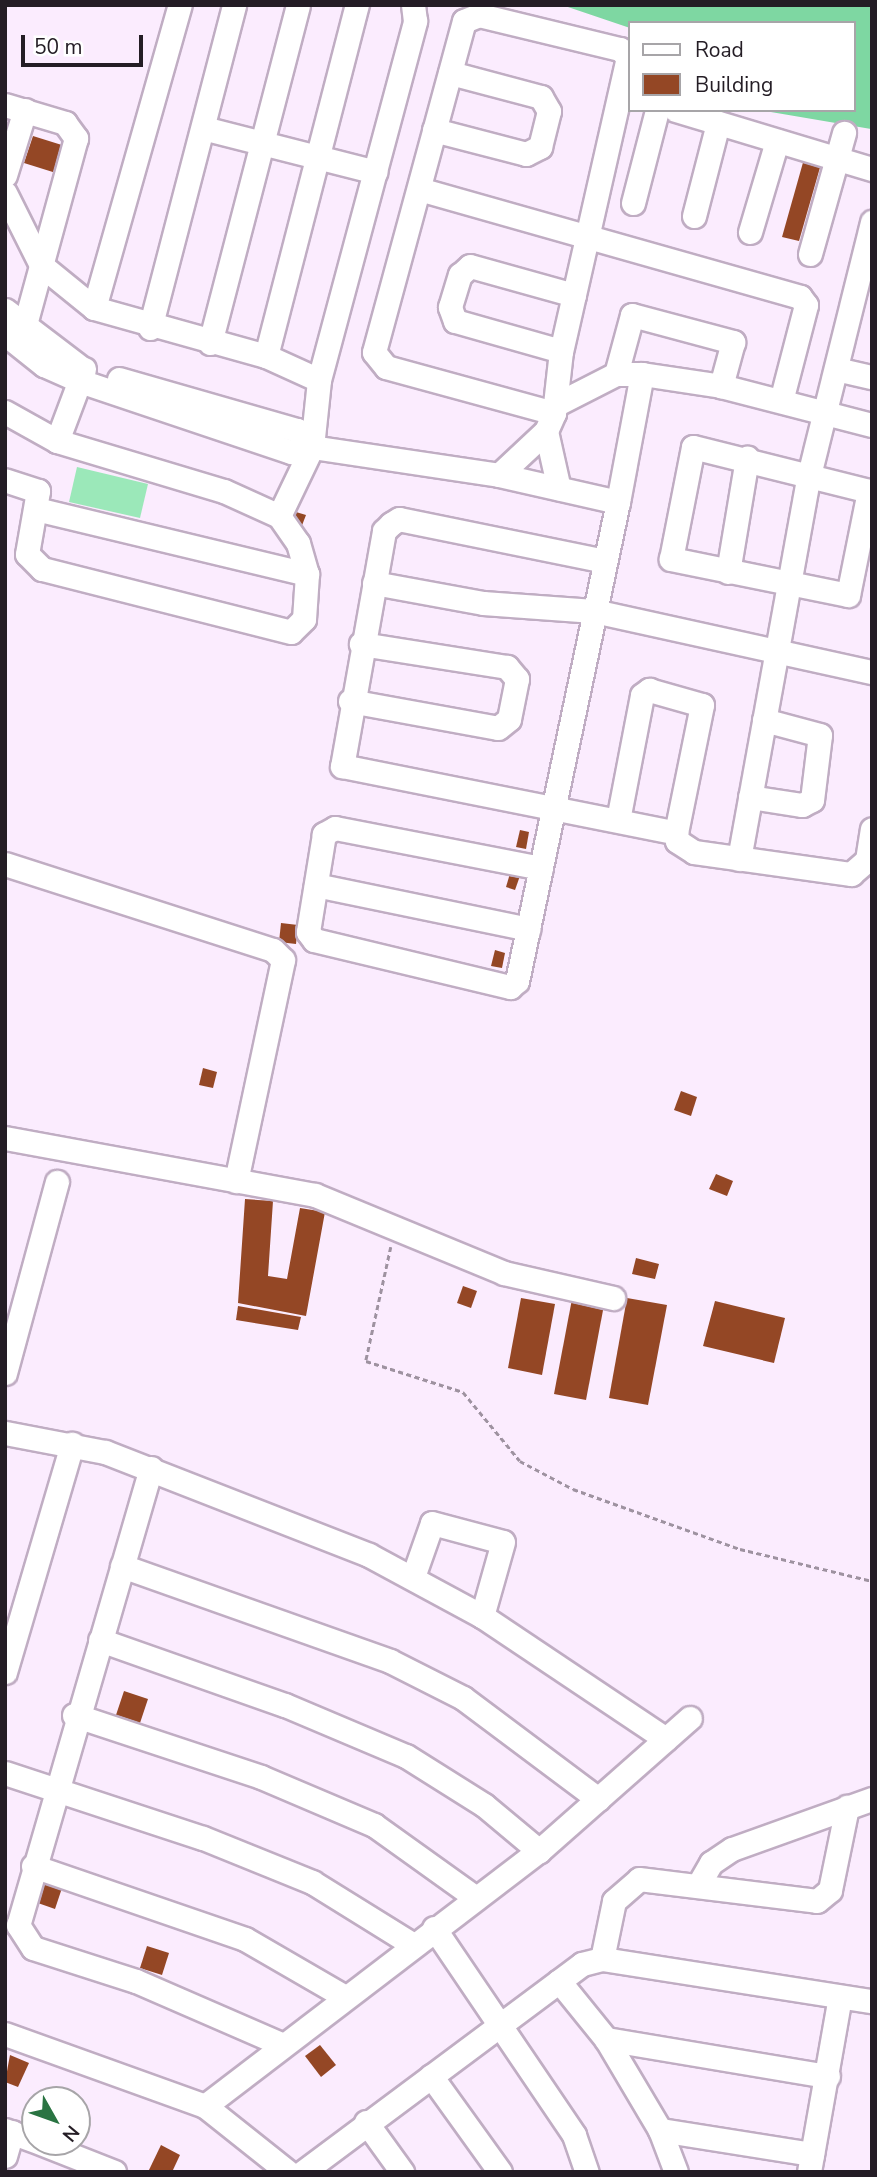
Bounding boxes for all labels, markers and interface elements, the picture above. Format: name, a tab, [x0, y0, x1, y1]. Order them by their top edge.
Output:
scale bar	[24, 21, 147, 65]
legend	[628, 21, 856, 112]
text: 50 m	[34, 33, 83, 61]
text: Road	[695, 36, 744, 64]
text: Building	[695, 71, 773, 99]
north arrow	[21, 2086, 91, 2156]
text: N	[56, 2119, 85, 2147]

